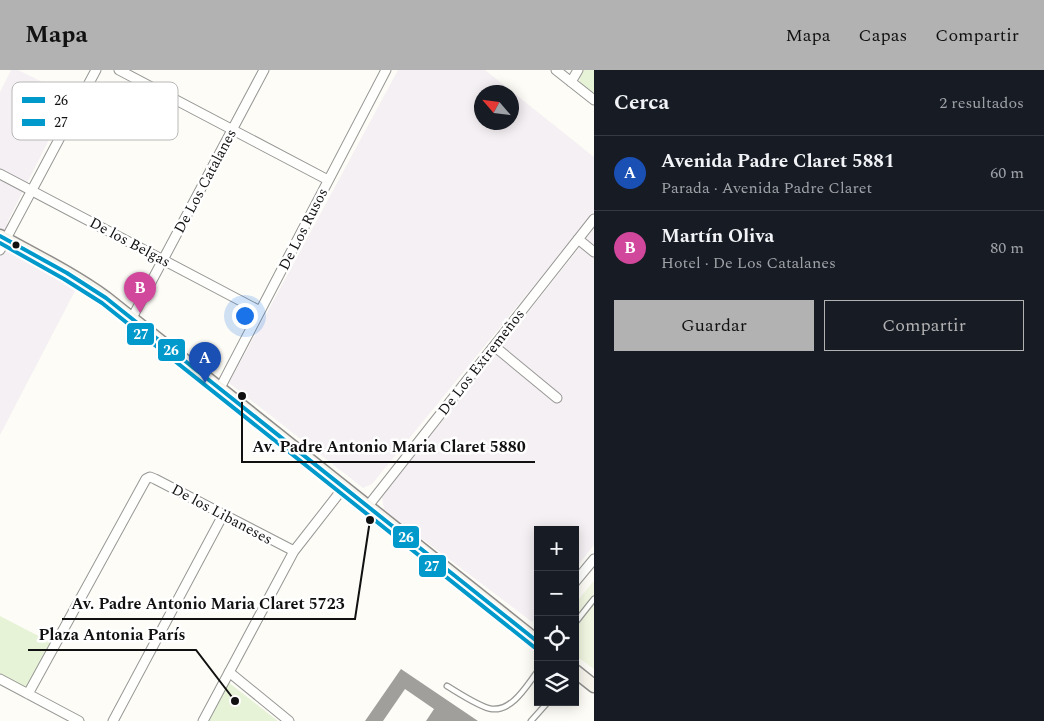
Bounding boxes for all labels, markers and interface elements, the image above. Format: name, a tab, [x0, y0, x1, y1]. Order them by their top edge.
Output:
text: Mapa	[25, 17, 88, 53]
text: Mapa	[785, 22, 831, 49]
text: Capas	[859, 22, 907, 49]
text: Compartir	[935, 22, 1019, 49]
legend	[12, 82, 178, 140]
north arrow	[474, 85, 519, 130]
text: Cerca	[614, 87, 669, 119]
text: 26	[54, 90, 68, 111]
text: 2 resultados	[939, 91, 1024, 115]
text: 27	[54, 112, 68, 133]
street label: De Los Catalanes	[168, 125, 243, 238]
text: Avenida Padre Claret 5881	[661, 147, 895, 176]
text: A	[624, 161, 636, 185]
text: 60 m	[990, 161, 1024, 185]
text: Parada · Avenida Padre Claret	[661, 176, 872, 200]
street label: De Los Rusos	[273, 184, 334, 274]
street label: De los Belgas	[85, 211, 174, 273]
text: Martín Oliva	[661, 222, 774, 251]
text: B	[624, 236, 636, 260]
text: 80 m	[990, 236, 1024, 260]
unlabelled marker	[11, 240, 21, 250]
text: Hotel · De Los Catalanes	[661, 251, 836, 275]
pin: B	[124, 272, 156, 313]
button: Guardar	[614, 300, 814, 351]
button: Compartir	[824, 300, 1024, 351]
your location	[232, 303, 258, 329]
street label: De Los Extremeños	[432, 304, 530, 421]
line badge: 27	[126, 322, 155, 346]
text: 27	[133, 324, 149, 345]
line badge: 26	[157, 338, 186, 362]
text: 26	[163, 340, 179, 361]
pin: A	[189, 342, 221, 383]
callout: Av. Padre Antonio Maria Claret 5880	[242, 431, 535, 462]
text: Av. Padre Antonio Maria Claret 5880	[252, 435, 526, 459]
street label: De los Libaneses	[167, 478, 276, 551]
line badge: 26	[392, 525, 420, 549]
map controls	[534, 526, 579, 706]
button: +	[534, 526, 579, 571]
text: 26	[398, 527, 414, 548]
line badge: 27	[418, 554, 447, 578]
text: 27	[424, 556, 440, 577]
button: −	[534, 571, 579, 616]
callout: Av. Padre Antonio Maria Claret 5723	[62, 588, 355, 619]
text: Av. Padre Antonio Maria Claret 5723	[71, 592, 345, 616]
button: locate	[534, 616, 579, 661]
callout: Plaza Antonia París	[28, 619, 196, 650]
text: Plaza Antonia París	[38, 623, 186, 647]
button: layers	[534, 661, 579, 706]

